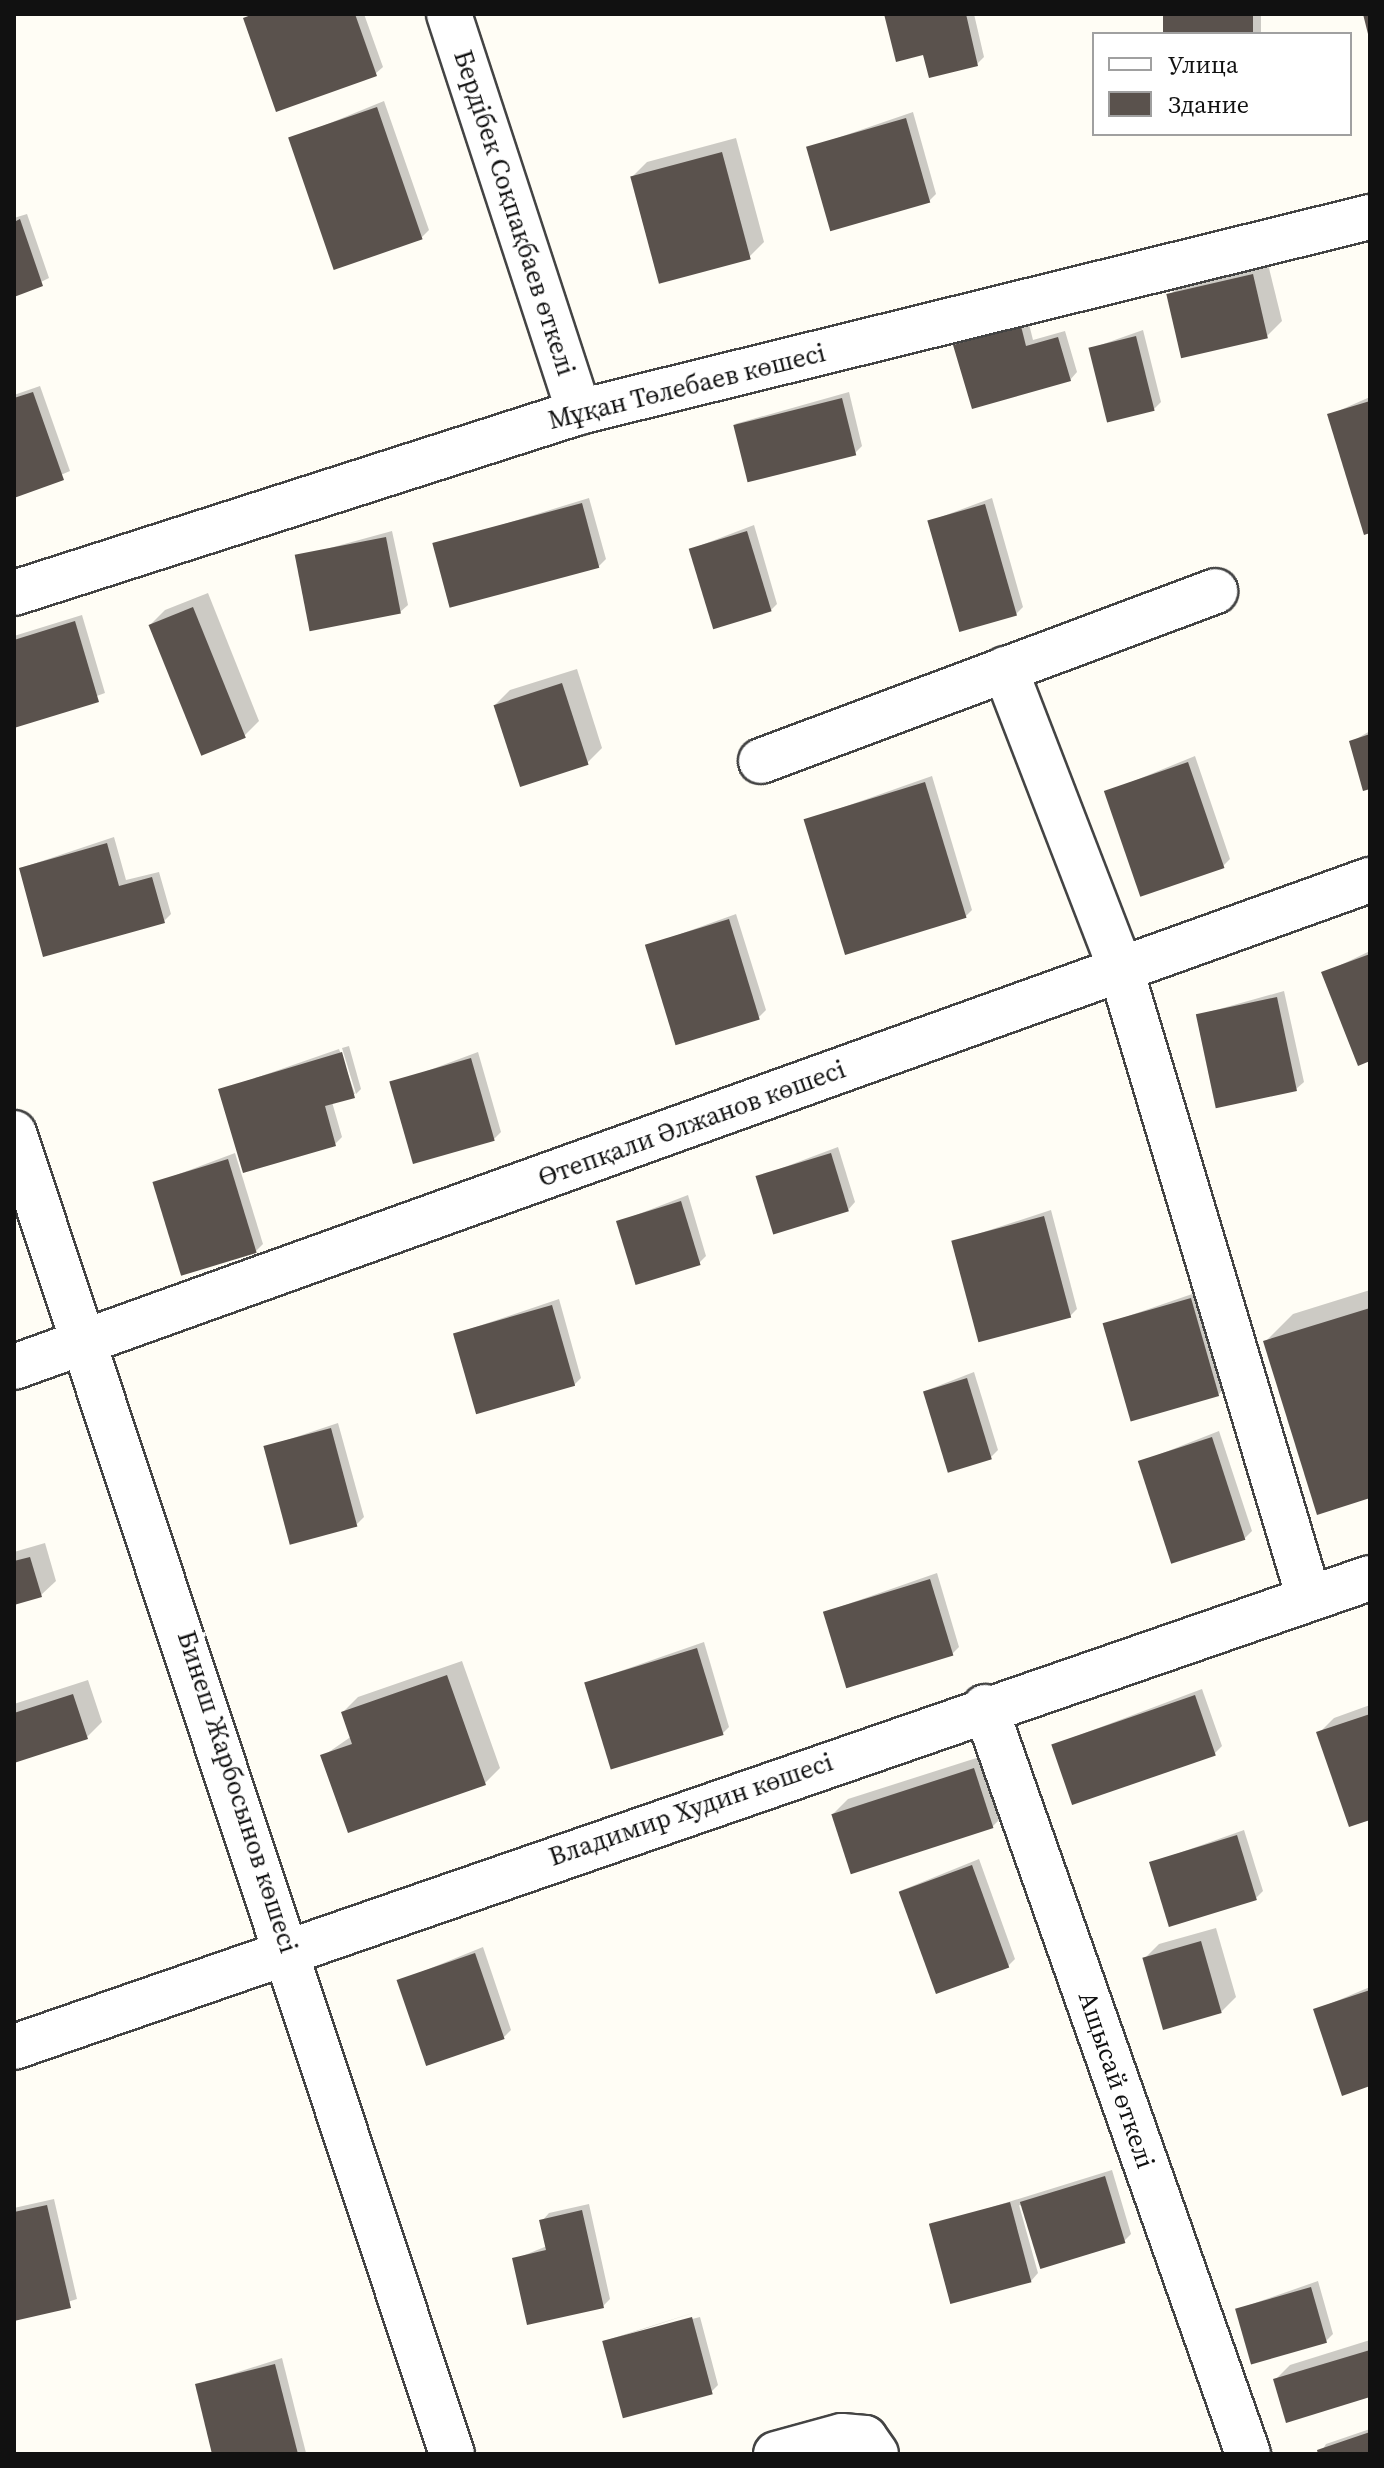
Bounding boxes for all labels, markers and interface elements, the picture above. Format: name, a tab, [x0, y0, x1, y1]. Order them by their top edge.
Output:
legend	[1092, 32, 1352, 136]
street label: Бердібек Соқпақбаев өткелі	[447, 46, 581, 380]
text: Улица	[1168, 48, 1238, 81]
text: Здание	[1168, 88, 1249, 121]
street label: Мұқан Төлебаев көшесі	[545, 337, 829, 437]
street label: Өтепқали Әлжанов көшесі	[534, 1054, 850, 1194]
street label: Бинеш Жарбосынов көшесі	[170, 1627, 304, 1957]
street label: Владимир Худин көшесі	[545, 1747, 837, 1873]
street label: Ащысай өткелі	[1071, 1988, 1161, 2172]

